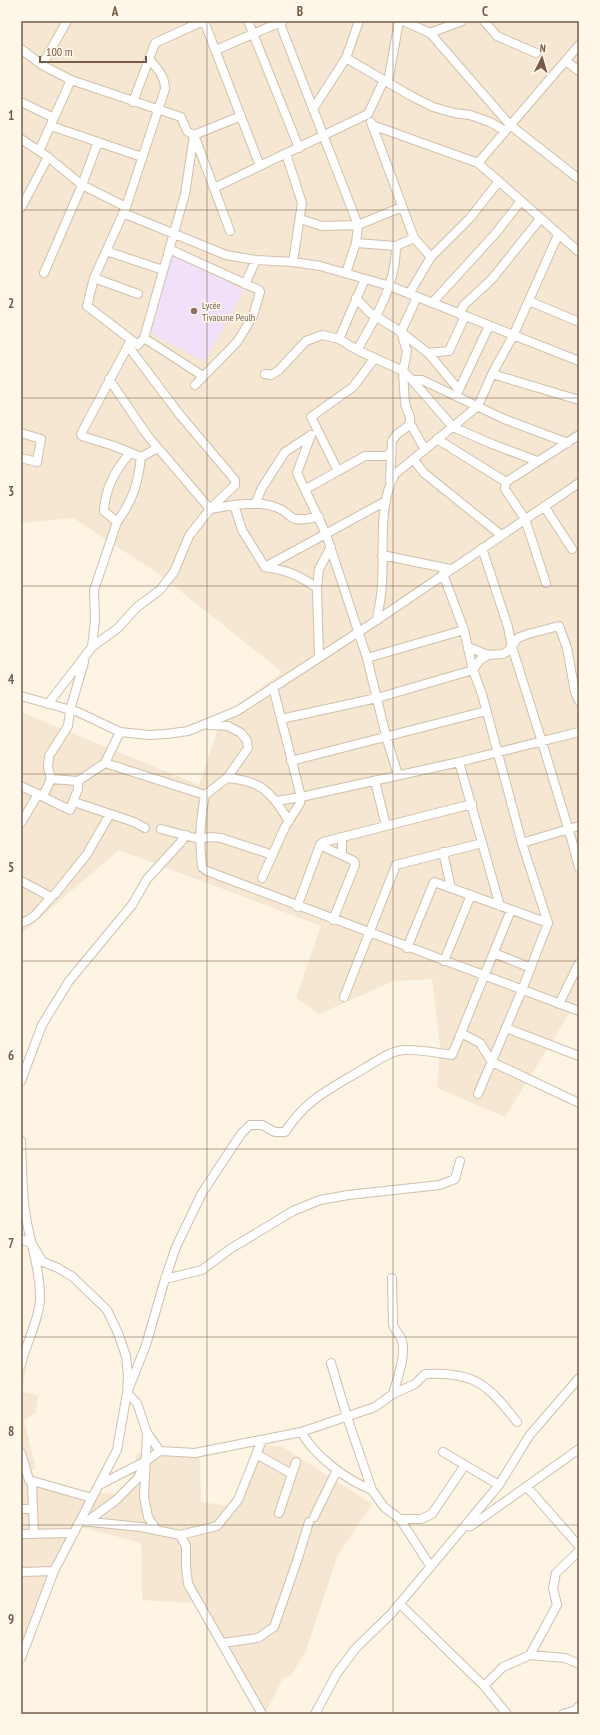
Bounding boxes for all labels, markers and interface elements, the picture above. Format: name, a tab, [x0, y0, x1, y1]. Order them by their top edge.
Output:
text: A	[111, 3, 119, 20]
text: B	[297, 3, 303, 20]
text: C	[482, 3, 488, 20]
scale bar	[40, 38, 146, 64]
north arrow	[522, 38, 562, 78]
text: N	[539, 41, 546, 55]
text: 100 m	[46, 44, 73, 59]
text: 1	[8, 107, 14, 124]
text: 2	[8, 295, 14, 312]
place label: Lycée Tivaoune Peulh	[202, 299, 255, 324]
marker: Lycée Tivaoune Peulh	[189, 306, 199, 316]
text: 3	[8, 483, 14, 500]
text: 4	[8, 671, 15, 688]
text: 5	[8, 859, 14, 876]
text: 6	[8, 1047, 14, 1064]
text: 7	[8, 1235, 14, 1252]
text: 8	[8, 1423, 14, 1440]
text: 9	[8, 1611, 14, 1628]

